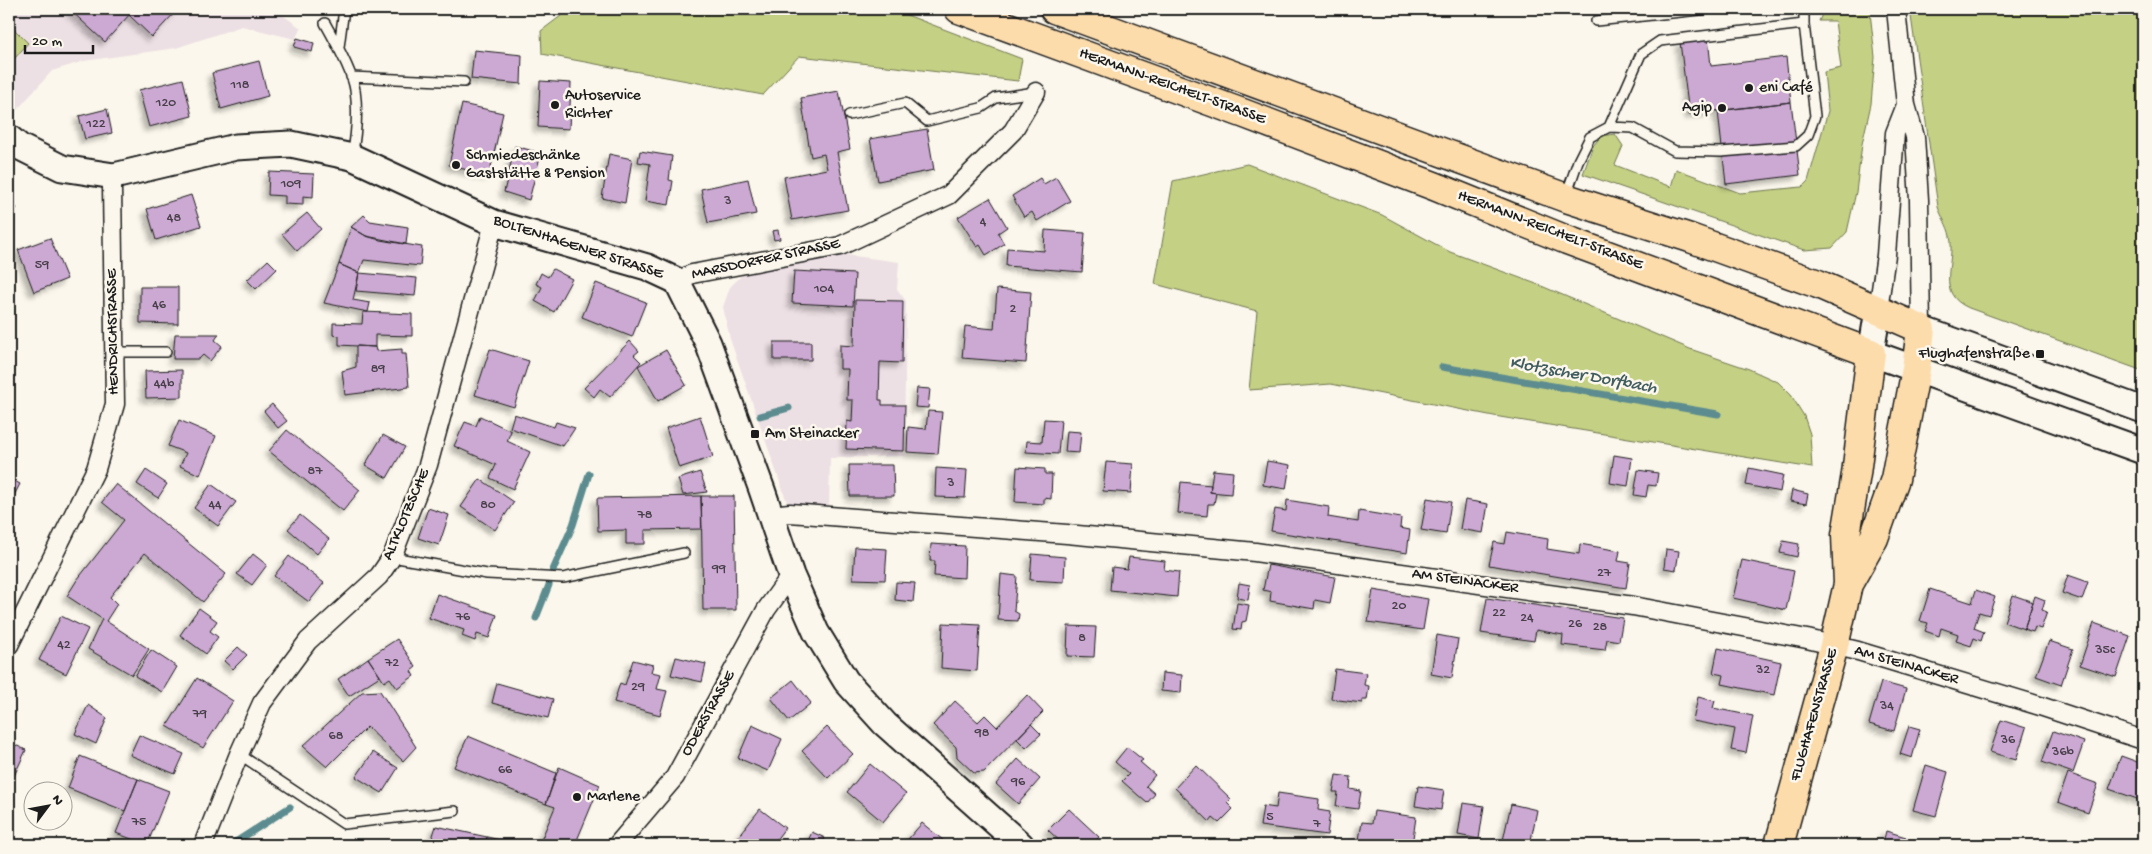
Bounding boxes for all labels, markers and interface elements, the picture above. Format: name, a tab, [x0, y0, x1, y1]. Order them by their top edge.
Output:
scale bar	[25, 22, 92, 54]
text: 20 m	[32, 33, 62, 51]
street label: HERMANN-REICHELT-STRASSE	[1076, 44, 1269, 130]
house number: 118	[230, 77, 250, 94]
place label: eni Café	[1759, 79, 1814, 98]
marker: eni Café	[1743, 82, 1755, 94]
place label: Autoservice Richter	[565, 87, 642, 124]
house number: 120	[155, 95, 176, 112]
marker: Autoservice Richter	[549, 99, 561, 111]
place label: Agip	[1682, 99, 1712, 118]
marker: Agip	[1716, 102, 1728, 114]
house number: 122	[85, 116, 106, 133]
place label: Schmiedeschänke Gaststätte & Pension	[466, 147, 605, 184]
marker: Schmiedeschänke Gaststätte & Pension	[450, 159, 462, 171]
house number: 109	[280, 176, 301, 193]
street label: HERMANN-REICHELT-STRASSE	[1455, 187, 1646, 276]
house number: 3	[723, 193, 732, 210]
house number: 48	[167, 210, 181, 227]
street label: BOLTENHAGENER STRASSE	[490, 211, 666, 285]
house number: 4	[980, 214, 987, 231]
street label: MARSDORFER STRASSE	[690, 235, 843, 285]
house number: 59	[35, 257, 49, 274]
street label: HENDRICHSTRASSE	[103, 268, 125, 395]
house number: 104	[813, 281, 834, 298]
house number: 46	[152, 297, 167, 314]
house number: 2	[1010, 301, 1017, 318]
place label: Flughafenstraße	[1917, 345, 2031, 364]
marker: Flughafenstraße	[2034, 348, 2046, 360]
water label: Klotzscher Dorfbach	[1508, 353, 1659, 399]
house number: 89	[371, 361, 385, 378]
house number: 44b	[154, 376, 175, 393]
place label: Am Steinacker	[765, 425, 860, 444]
marker: Am Steinacker	[749, 428, 761, 440]
house number: 87	[308, 463, 323, 480]
street label: ALTKLOTZSCHE	[379, 465, 435, 564]
house number: 3	[946, 475, 955, 492]
house number: 44	[208, 497, 222, 514]
house number: 80	[480, 497, 496, 514]
house number: 78	[637, 507, 653, 524]
house number: 99	[711, 561, 726, 578]
street label: AM STEINACKER	[1410, 565, 1520, 599]
house number: 27	[1597, 565, 1612, 582]
house number: 20	[1392, 598, 1406, 615]
house number: 22	[1492, 605, 1506, 622]
house number: 76	[455, 609, 471, 626]
house number: 24	[1520, 610, 1534, 627]
house number: 26	[1568, 616, 1583, 633]
house number: 28	[1593, 619, 1608, 636]
house number: 8	[1078, 630, 1086, 647]
house number: 42	[57, 637, 71, 654]
street label: AM STEINACKER	[1852, 642, 1961, 690]
house number: 35c	[2094, 642, 2116, 659]
street label: FLUGHAFENSTRASSE	[1787, 646, 1843, 784]
house number: 72	[384, 655, 399, 672]
house number: 32	[1755, 662, 1770, 679]
street label: ODERSTRASSE	[678, 667, 741, 760]
house number: 29	[631, 679, 645, 696]
house number: 34	[1879, 698, 1894, 715]
house number: 79	[192, 706, 207, 723]
house number: 98	[974, 725, 990, 742]
house number: 68	[329, 728, 344, 745]
house number: 36	[2000, 732, 2016, 749]
house number: 36b	[2051, 744, 2074, 761]
house number: 66	[498, 762, 513, 779]
house number: 96	[1010, 774, 1026, 791]
north arrow	[22, 782, 72, 832]
place label: Marlene	[587, 788, 641, 807]
marker: Marlene	[571, 791, 583, 803]
text: N	[47, 792, 67, 809]
house number: 5	[1266, 809, 1274, 826]
house number: 75	[131, 814, 146, 831]
house number: 7	[1312, 816, 1321, 833]

